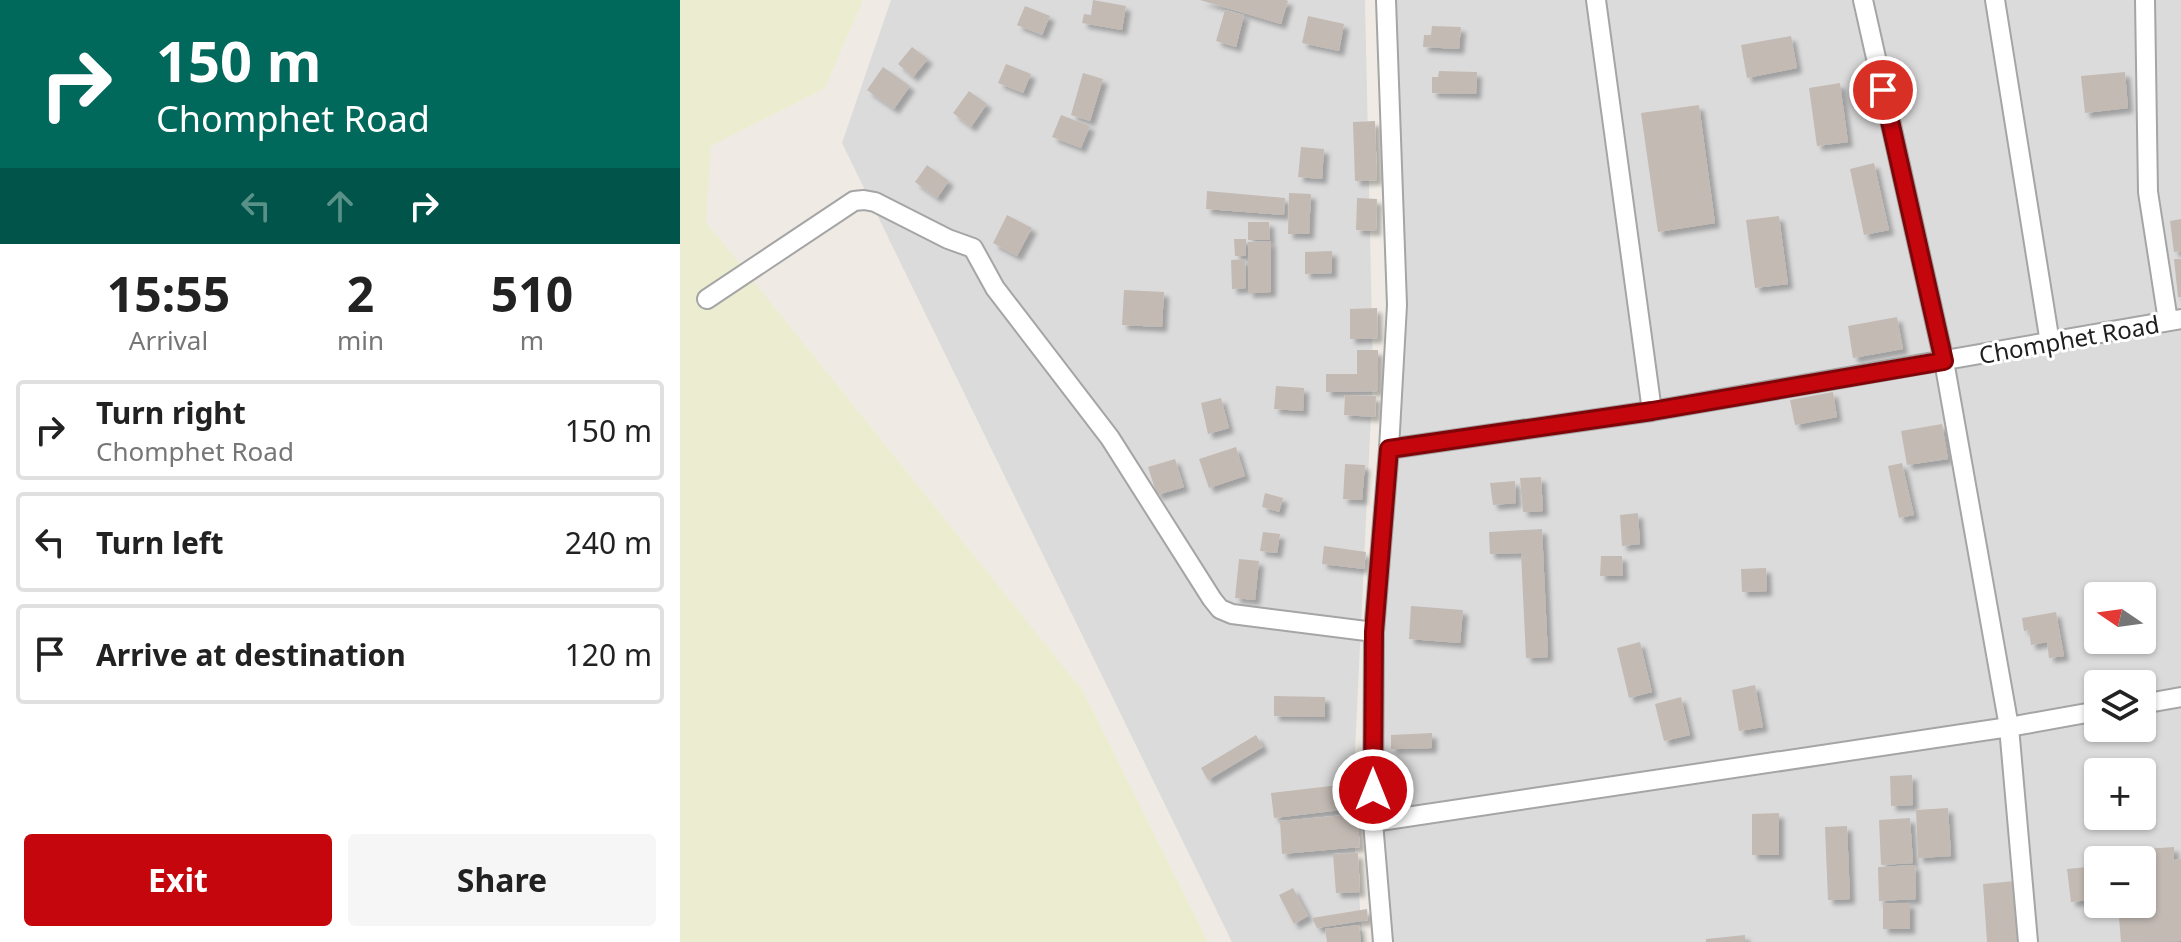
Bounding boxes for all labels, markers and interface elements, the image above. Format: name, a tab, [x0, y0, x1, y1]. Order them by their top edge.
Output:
text: 150 m	[156, 22, 321, 98]
icon: right	[24, 32, 128, 136]
pin	[1849, 56, 1917, 124]
icon: arrive	[1861, 68, 1905, 112]
text: Chomphet Road	[156, 94, 430, 143]
icon: left	[234, 184, 278, 228]
icon: ahead	[318, 184, 362, 228]
icon: right	[402, 184, 446, 228]
text: 15:55	[107, 261, 230, 326]
text: 2	[347, 261, 374, 326]
text: 510	[491, 261, 573, 326]
street label: Chomphet Road	[1976, 307, 2162, 371]
text: Arrival	[129, 322, 208, 358]
text: min	[337, 322, 384, 358]
text: m	[520, 322, 544, 358]
text: Turn right	[96, 392, 246, 433]
icon: right	[28, 408, 72, 452]
text: 150 m	[565, 410, 652, 451]
text: Chomphet Road	[96, 433, 294, 469]
icon: left	[28, 520, 72, 564]
text: Turn left	[96, 522, 224, 563]
text: 240 m	[565, 522, 652, 563]
north arrow	[2084, 582, 2156, 654]
map controls	[2084, 582, 2156, 918]
icon: arrive	[28, 632, 72, 676]
text: Arrive at destination	[96, 634, 406, 675]
text: 120 m	[565, 634, 652, 675]
button: layers	[2084, 670, 2156, 742]
position arrow	[1331, 748, 1415, 832]
button: +	[2084, 758, 2156, 830]
button: Exit	[24, 834, 332, 926]
button: Share	[348, 834, 656, 926]
button: −	[2084, 846, 2156, 918]

